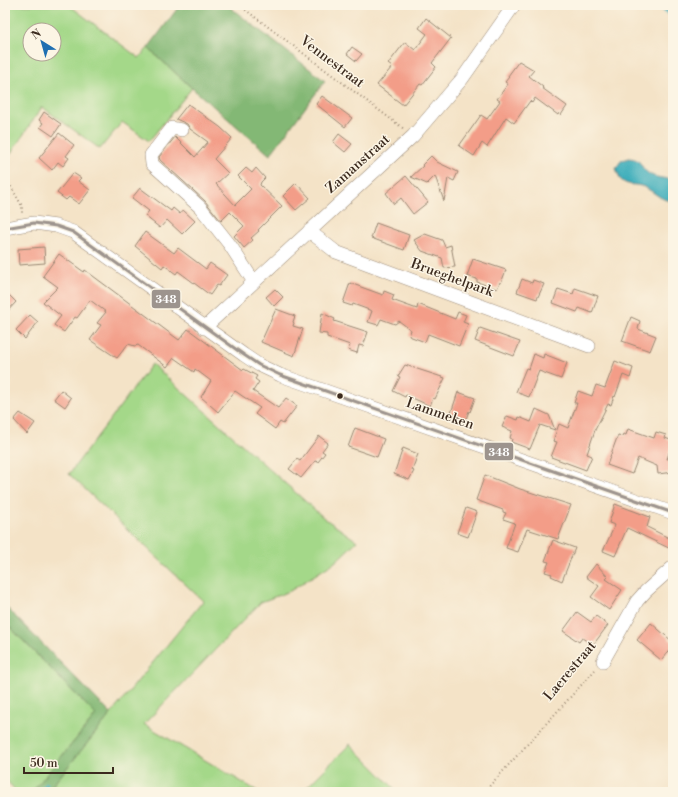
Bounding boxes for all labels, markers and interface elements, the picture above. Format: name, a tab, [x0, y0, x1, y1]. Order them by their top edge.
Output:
north arrow	[22, 22, 62, 62]
text: N	[29, 26, 45, 43]
street label: Vennestraat	[295, 31, 368, 92]
street label: Zamanstraat	[322, 130, 394, 198]
street label: Brueghelpark	[407, 254, 496, 301]
line badge: 348	[151, 289, 181, 309]
text: 348	[155, 293, 177, 307]
unlabelled marker	[335, 391, 345, 401]
street label: Lammeken	[404, 394, 477, 434]
line badge: 348	[484, 442, 514, 461]
text: 348	[488, 446, 510, 460]
street label: Laerestraat	[540, 637, 600, 705]
scale bar	[24, 749, 113, 775]
text: 50 m	[30, 756, 58, 771]

